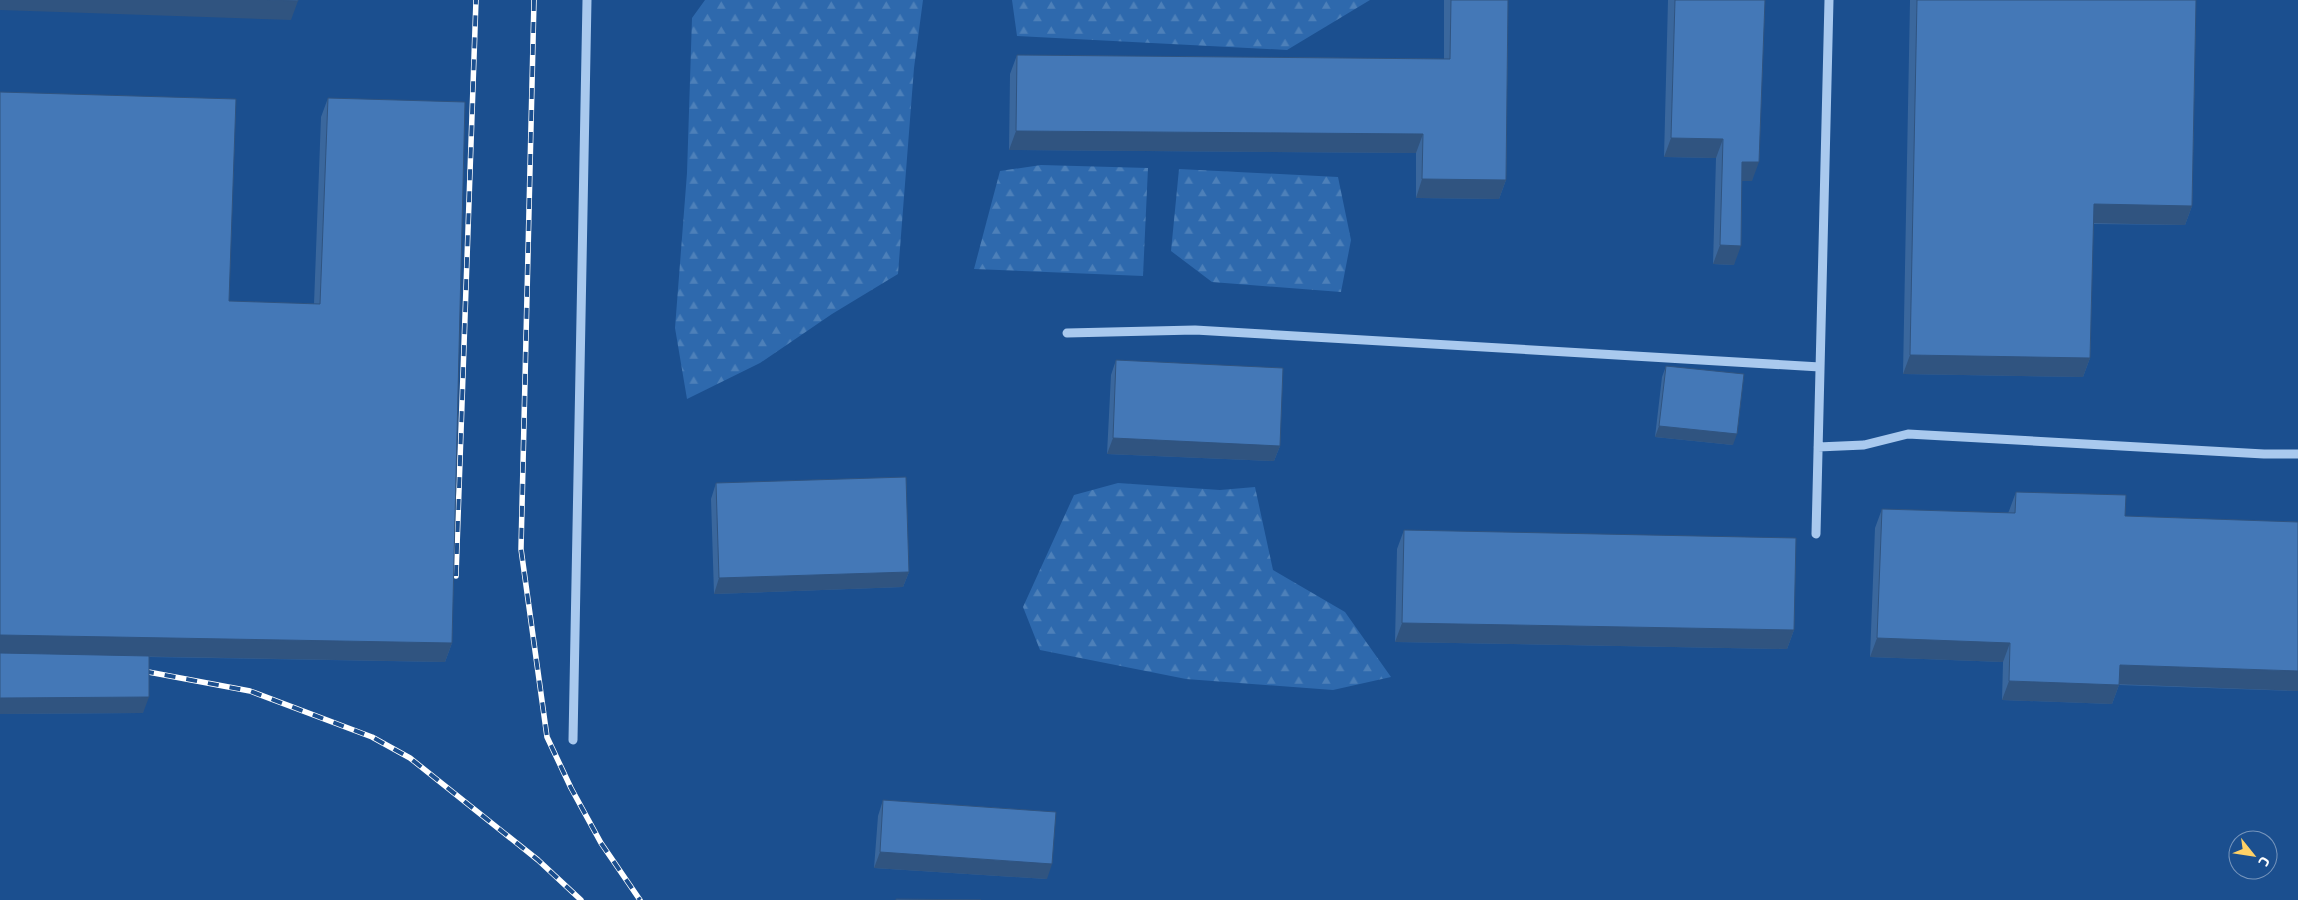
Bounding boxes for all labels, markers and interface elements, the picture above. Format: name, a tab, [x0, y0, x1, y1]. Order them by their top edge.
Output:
north arrow	[2228, 830, 2278, 880]
text: С	[2255, 854, 2274, 870]

